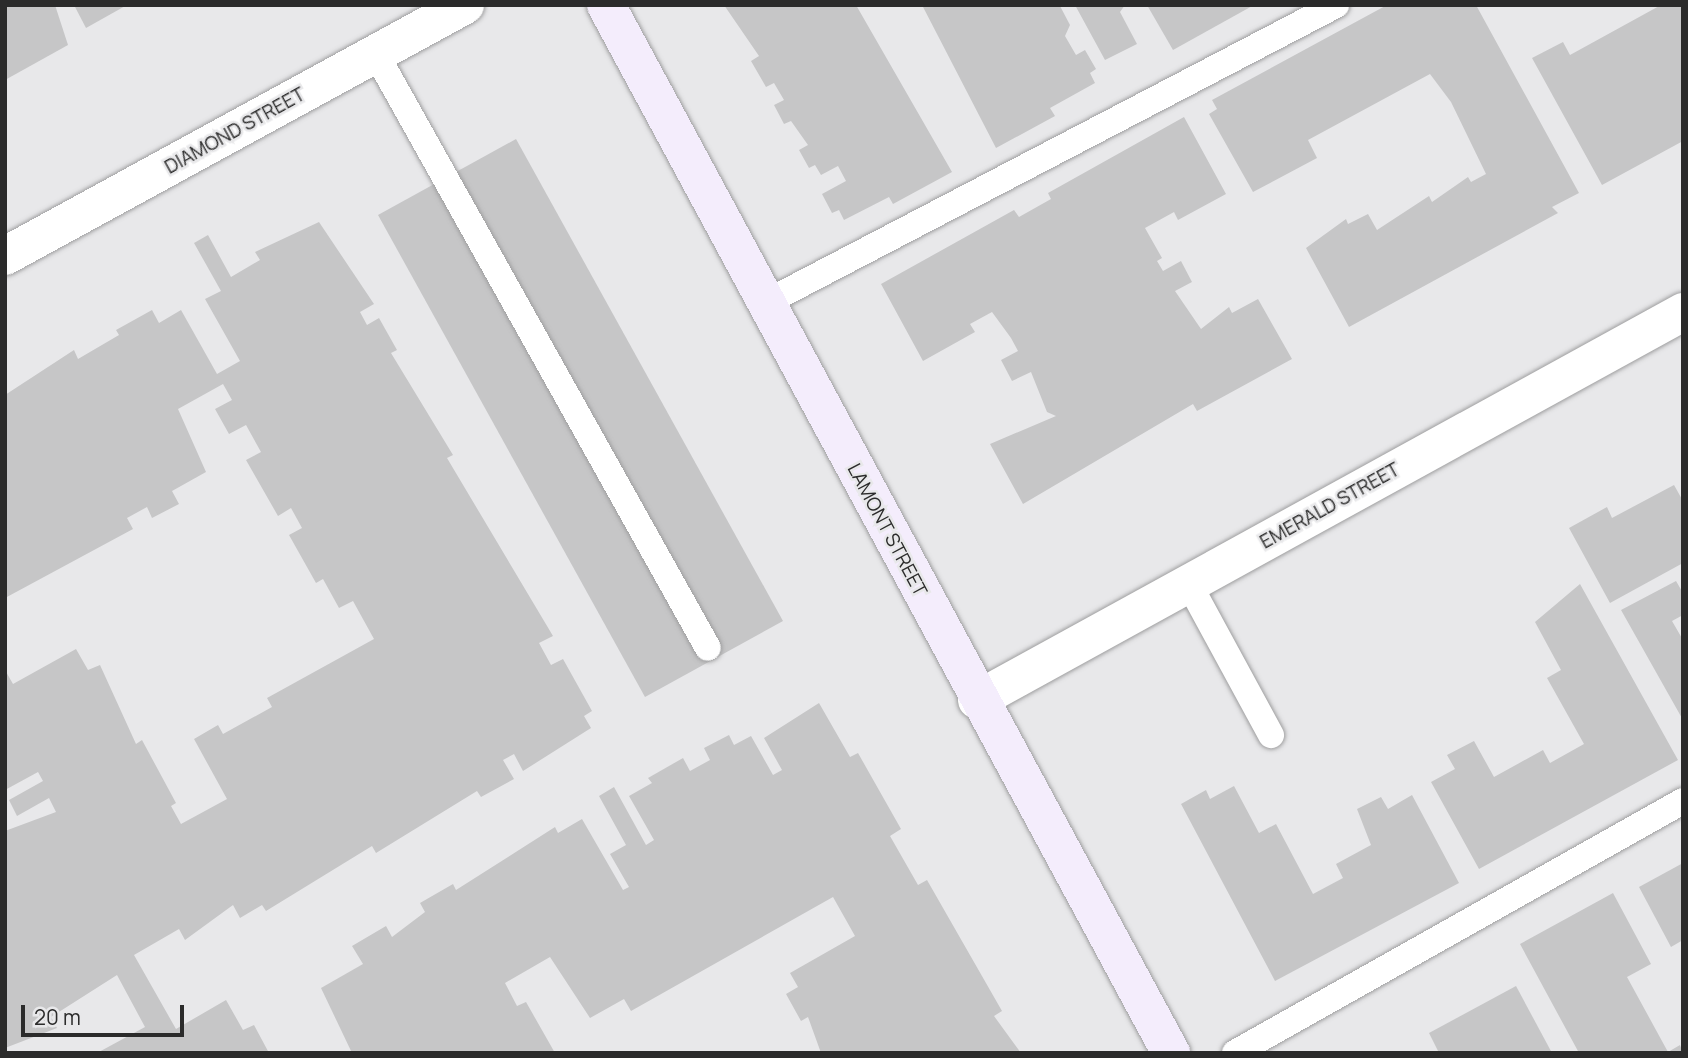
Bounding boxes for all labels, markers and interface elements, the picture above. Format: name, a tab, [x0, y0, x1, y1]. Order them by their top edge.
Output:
street label: DIAMOND STREET	[161, 83, 309, 179]
street label: EMERALD STREET	[1256, 458, 1404, 554]
street label: LAMONT STREET	[842, 459, 932, 601]
scale bar	[24, 992, 187, 1036]
text: 20 m	[34, 1003, 81, 1031]

